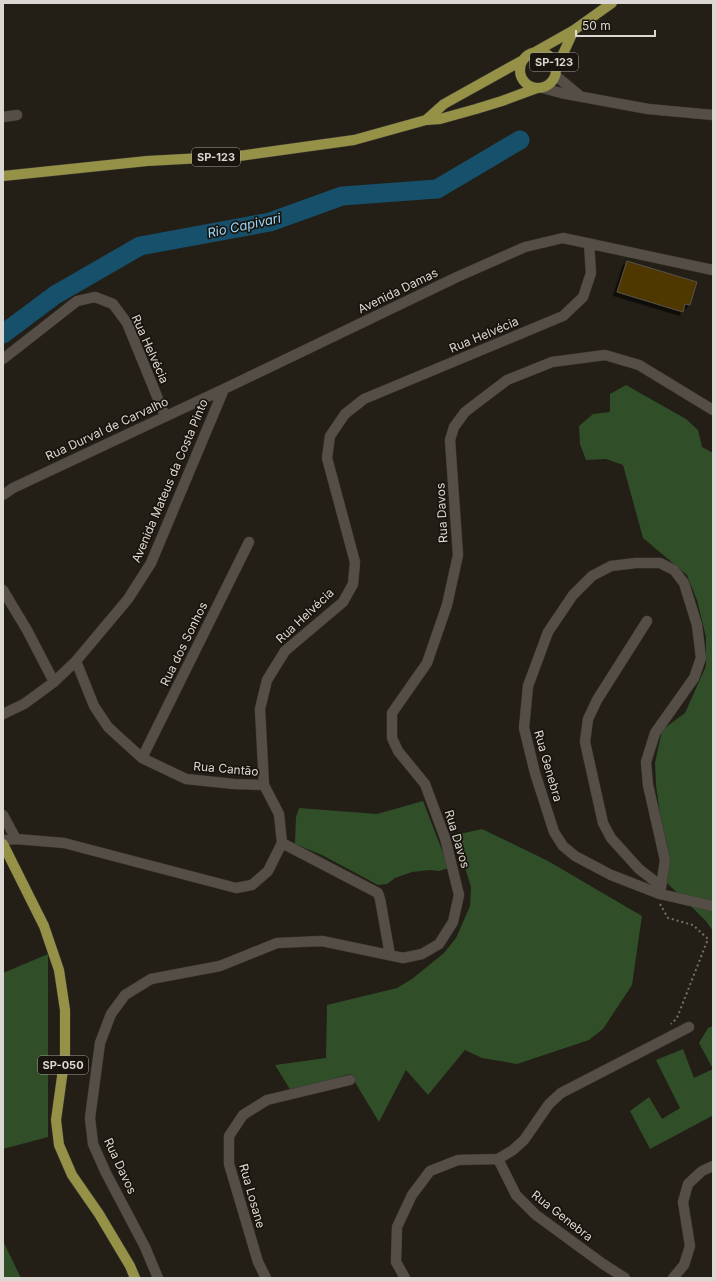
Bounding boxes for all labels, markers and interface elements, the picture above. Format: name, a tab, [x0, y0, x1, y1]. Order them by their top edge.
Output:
scale bar	[576, 12, 655, 38]
text: 50 m	[582, 18, 611, 33]
road number: SP-123	[530, 53, 578, 71]
road number: SP-123	[192, 148, 240, 166]
water label: Rio Capivari	[206, 209, 283, 241]
street label: Avenida Damas	[355, 265, 440, 316]
street label: Rua Helvécia	[129, 312, 172, 386]
street label: Rua Helvécia	[447, 313, 521, 356]
street label: Rua Durval de Carvalho	[43, 394, 171, 464]
street label: Avenida Mateus da Costa Pinto	[128, 397, 211, 565]
street label: Rua Davos	[432, 483, 451, 543]
street label: Rua Helvécia	[273, 585, 337, 646]
street label: Rua dos Sonhos	[157, 599, 210, 688]
street label: Rua Genebra	[531, 728, 566, 803]
street label: Rua Cantão	[193, 758, 259, 779]
street label: Rua Davos	[442, 808, 473, 870]
road number: SP-050	[38, 1056, 88, 1074]
street label: Rua Davos	[101, 1135, 140, 1196]
street label: Rua Losane	[236, 1162, 269, 1230]
street label: Rua Genebra	[529, 1187, 596, 1244]

